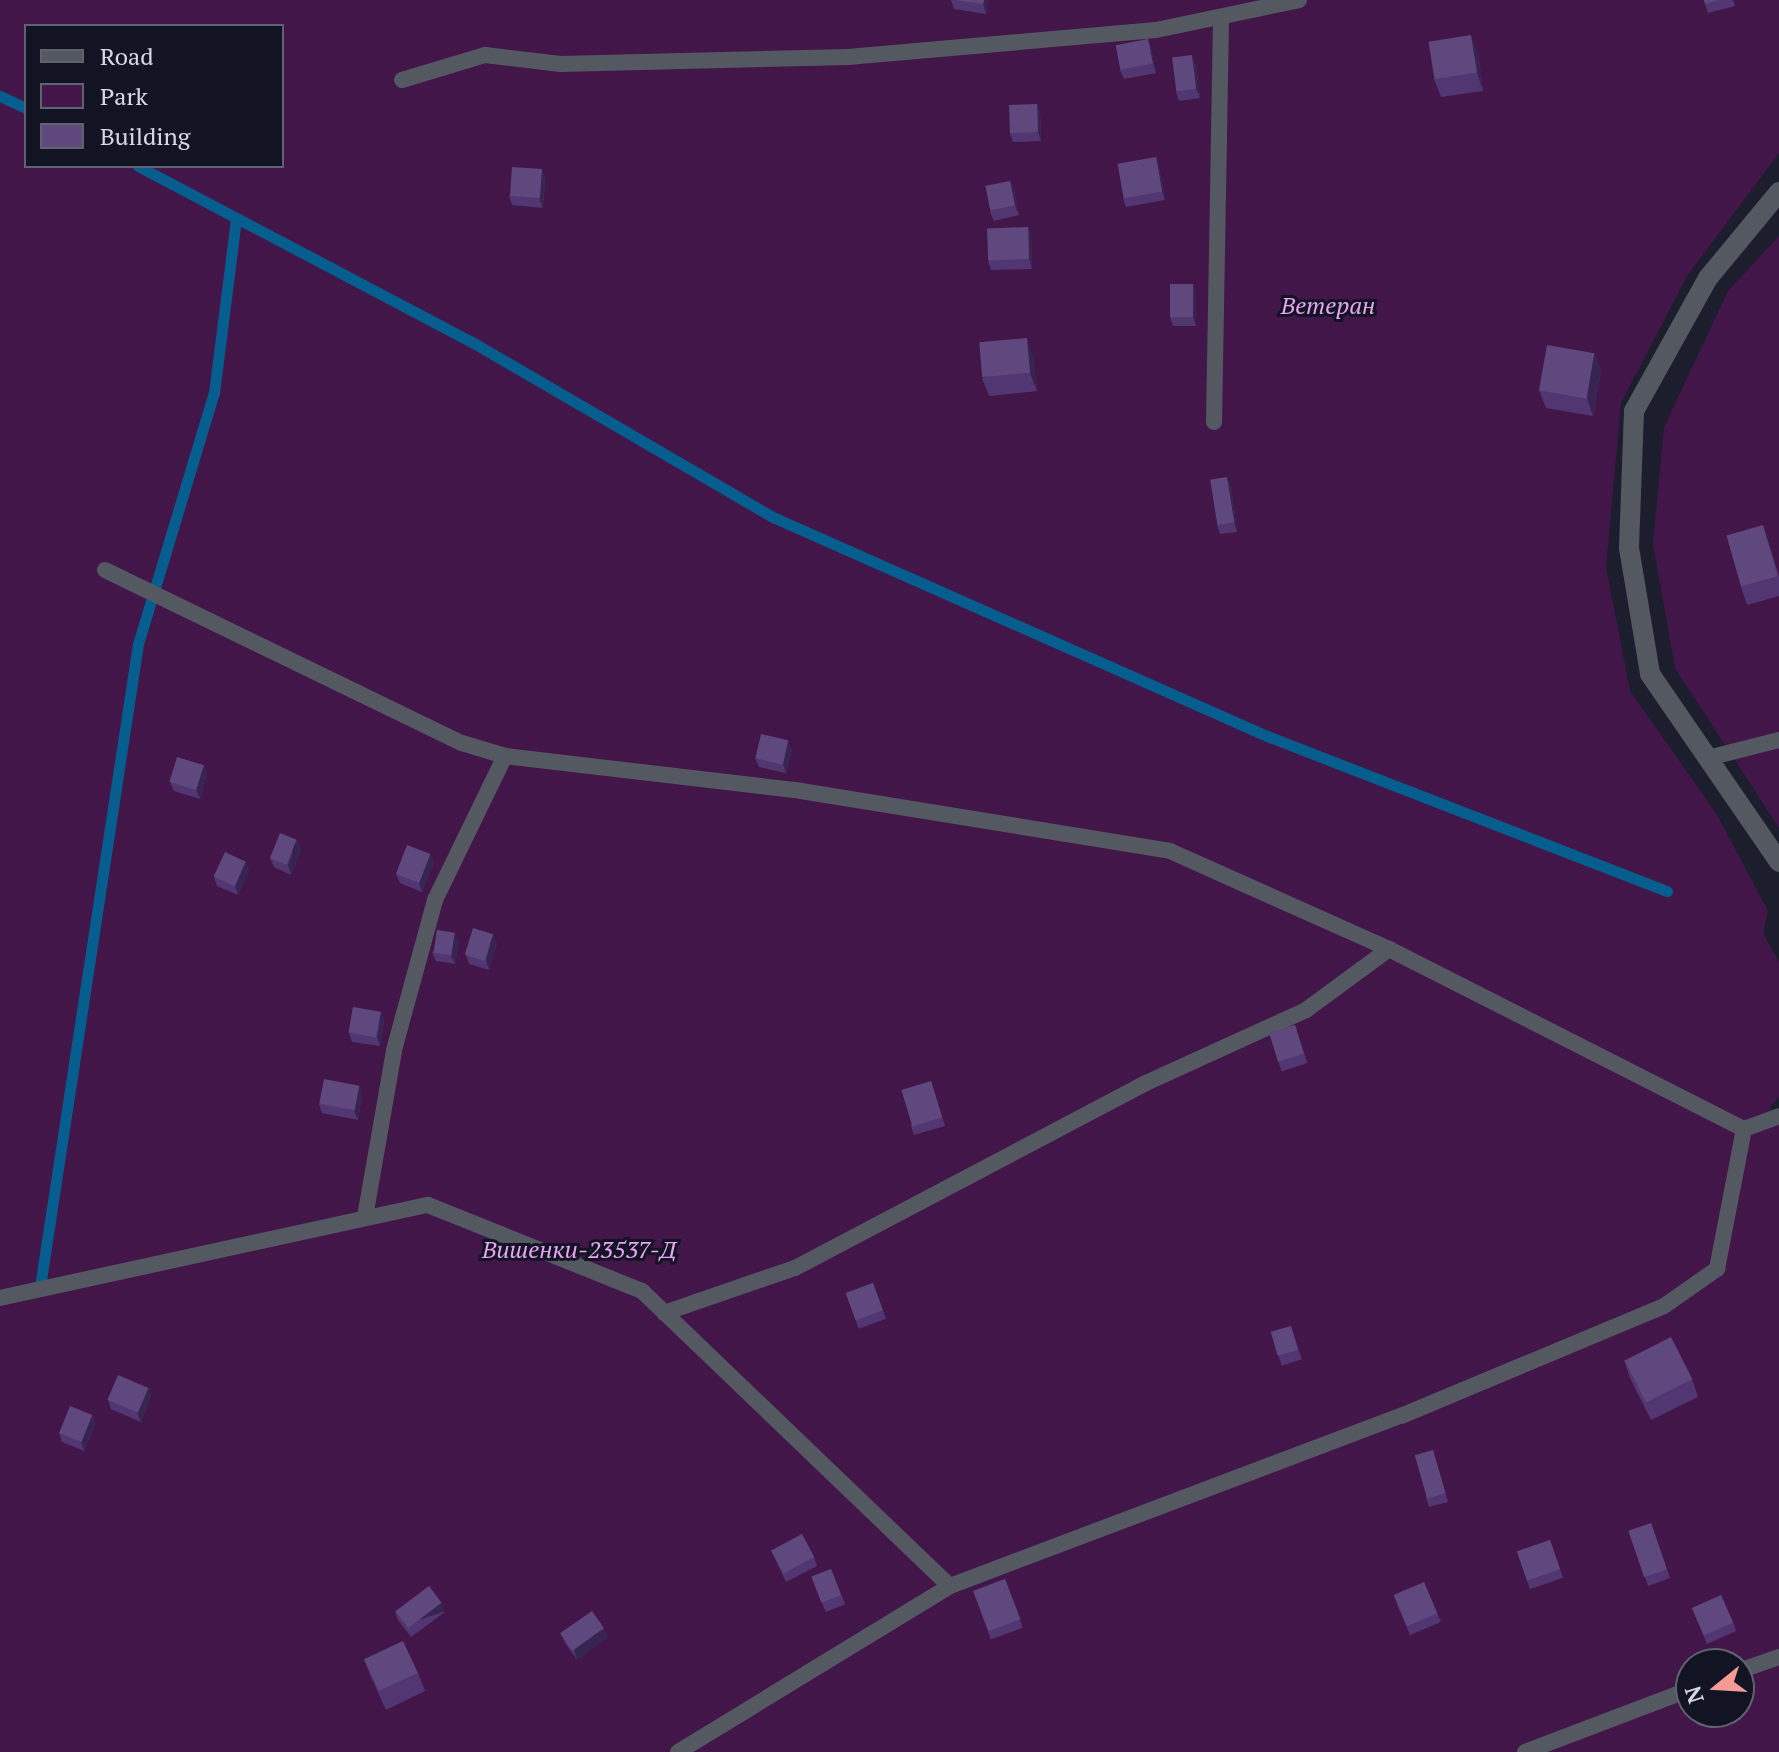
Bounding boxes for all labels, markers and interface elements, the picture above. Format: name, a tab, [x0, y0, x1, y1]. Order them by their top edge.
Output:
legend	[24, 24, 284, 168]
text: Road	[100, 40, 154, 72]
text: Park	[100, 80, 148, 112]
text: Building	[100, 120, 190, 152]
park label: Ветеран	[1281, 292, 1375, 320]
park label: Вишенки-23537-Д	[482, 1236, 676, 1264]
north arrow	[1675, 1648, 1755, 1728]
text: N	[1677, 1683, 1710, 1707]

